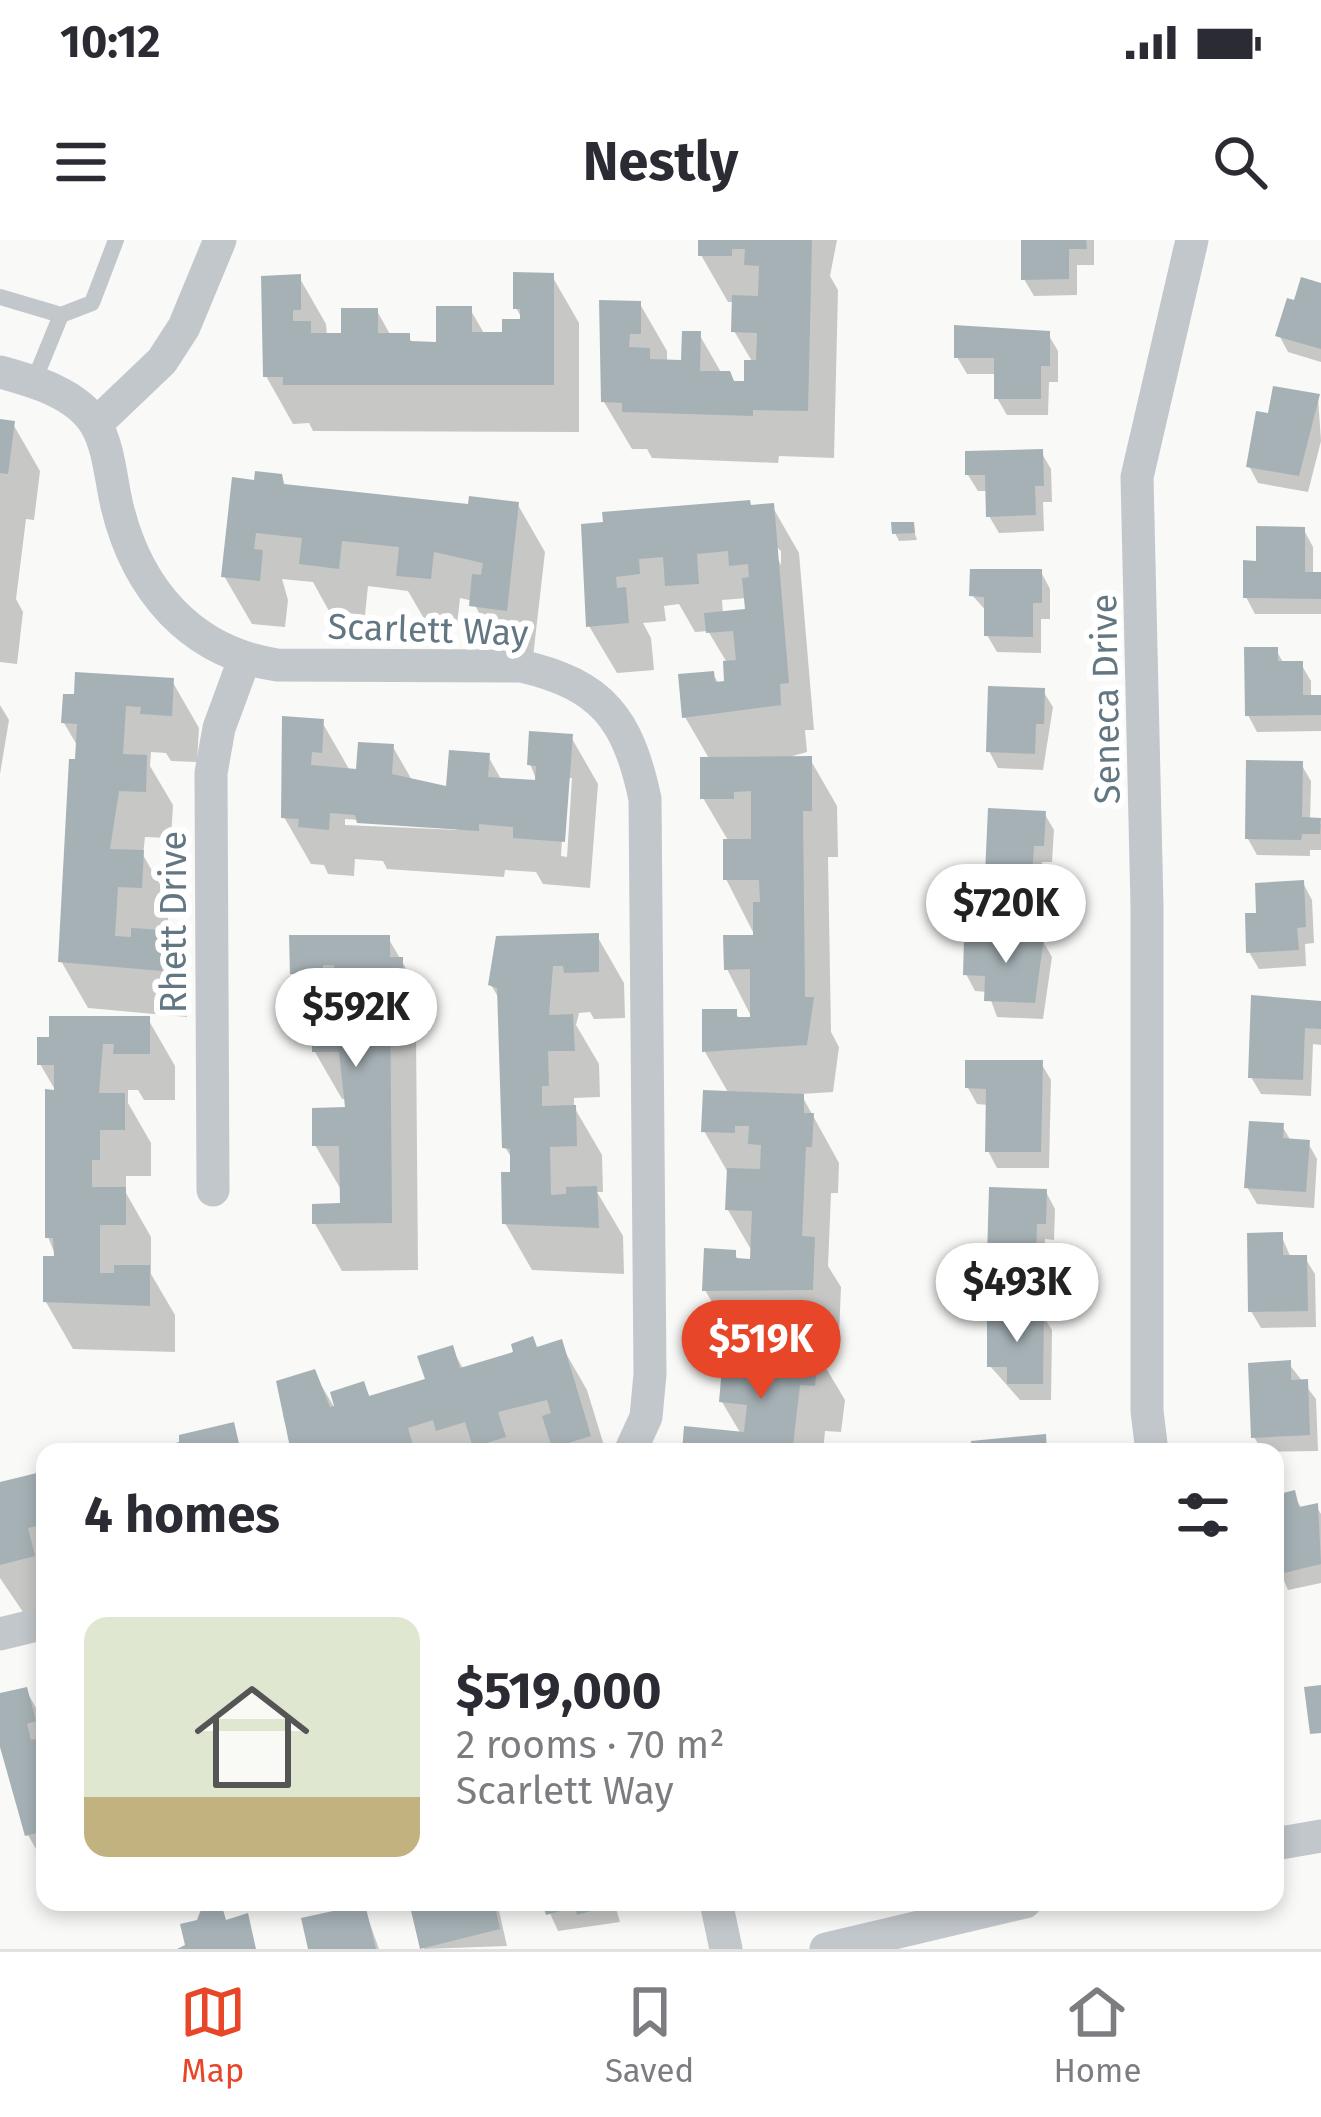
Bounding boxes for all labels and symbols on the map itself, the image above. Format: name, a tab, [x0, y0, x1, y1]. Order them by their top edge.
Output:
street label: Seneca Drive	[1082, 593, 1130, 805]
street label: Scarlett Way	[327, 605, 529, 656]
street label: Rhett Drive	[152, 831, 196, 1013]
pin: $720K	[922, 864, 1090, 966]
pin: $592K	[272, 968, 440, 1070]
pin: $493K	[933, 1243, 1101, 1345]
pin: $519K	[677, 1300, 845, 1402]

